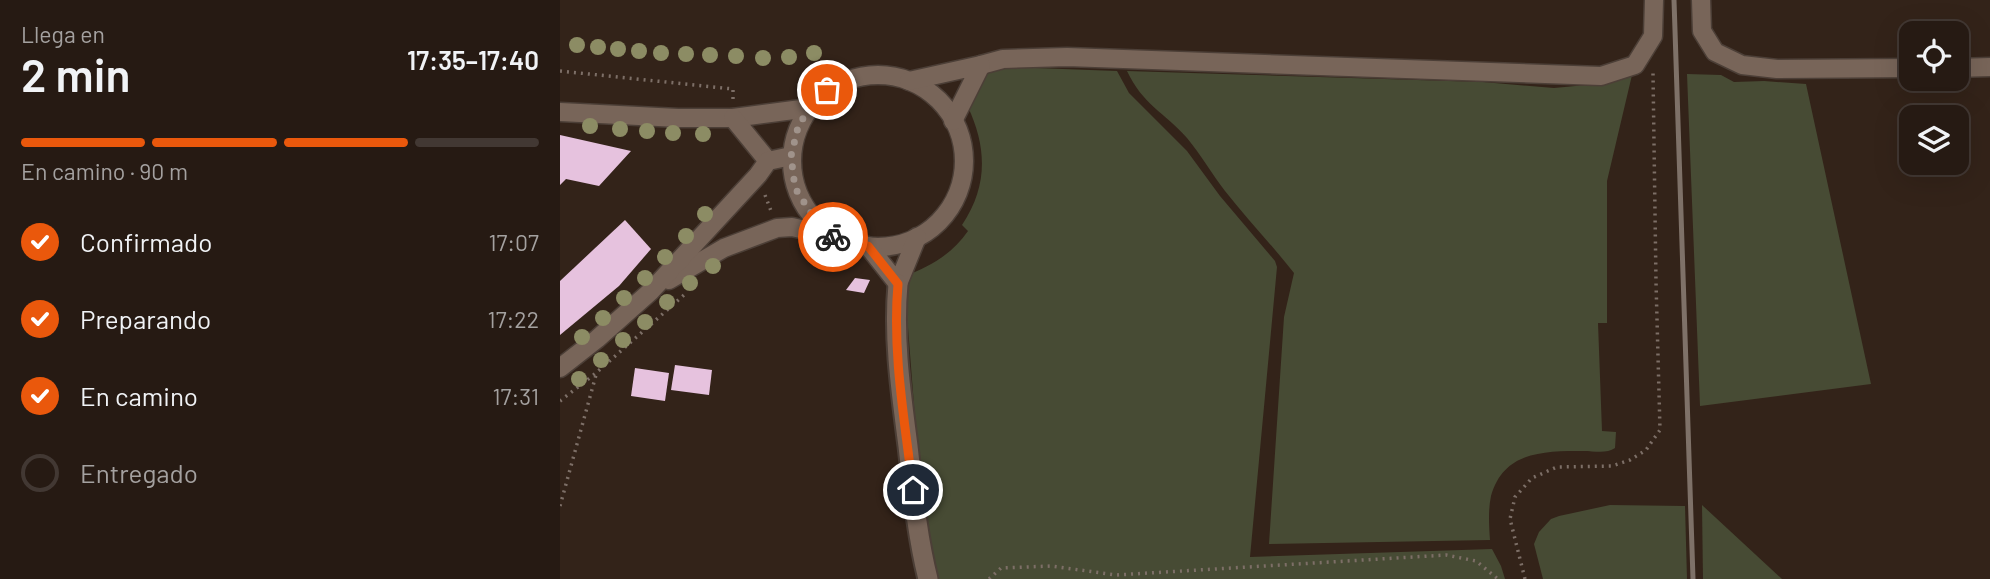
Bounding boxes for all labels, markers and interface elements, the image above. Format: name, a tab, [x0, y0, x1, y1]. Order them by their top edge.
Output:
text: Llega en	[21, 20, 105, 48]
map controls	[1899, 21, 1969, 175]
button: locate	[1899, 21, 1969, 91]
text: 17:35–17:40	[407, 44, 539, 75]
text: 2 min	[21, 46, 130, 101]
pin	[797, 60, 857, 120]
icon: bag	[808, 71, 846, 109]
button: layers	[1899, 105, 1969, 175]
text: En camino · 90 m	[21, 157, 188, 185]
courier	[798, 202, 868, 272]
icon: bike	[814, 218, 852, 256]
icon: check	[21, 223, 59, 261]
text: Confirmado	[80, 226, 212, 257]
text: 17:07	[488, 228, 539, 256]
icon: check	[21, 300, 59, 338]
text: Preparando	[80, 303, 211, 334]
text: 17:22	[488, 305, 539, 333]
icon: check	[21, 377, 59, 415]
text: En camino	[80, 380, 198, 411]
text: 17:31	[493, 382, 539, 410]
text: Entregado	[80, 457, 198, 488]
pin	[883, 460, 943, 520]
icon: home	[894, 471, 932, 509]

